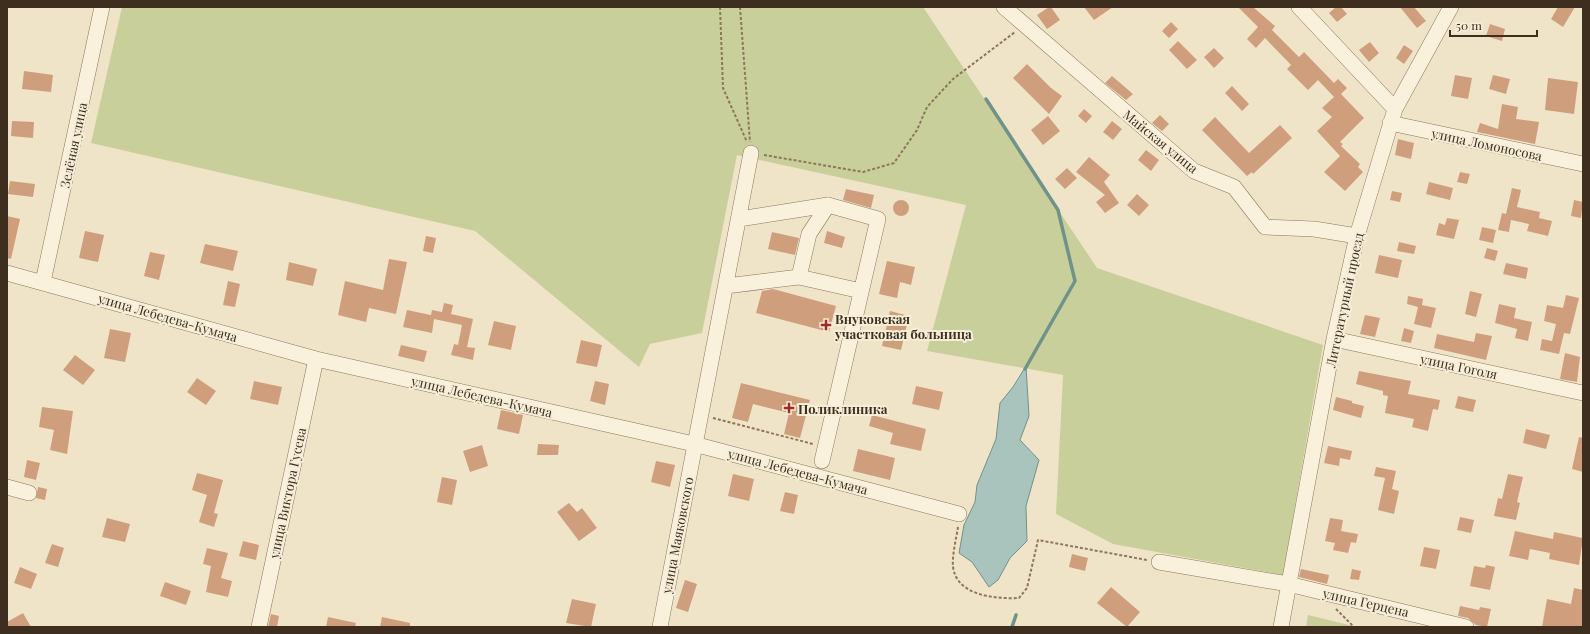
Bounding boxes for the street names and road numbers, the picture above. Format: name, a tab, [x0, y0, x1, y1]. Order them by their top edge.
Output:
street label: Зелёная улица	[56, 100, 90, 189]
street label: Майская улица	[1120, 106, 1202, 177]
street label: улица Ломоносова	[1429, 124, 1544, 164]
street label: Литературный проезд	[1321, 231, 1367, 370]
street label: улица Лебедева-Кумача	[95, 289, 240, 345]
street label: улица Гоголя	[1418, 349, 1499, 382]
street label: улица Лебедева-Кумача	[409, 371, 555, 421]
street label: улица Виктора Гусева	[265, 426, 309, 561]
street label: улица Лебедева-Кумача	[725, 444, 870, 498]
street label: улица Маяковского	[657, 475, 697, 596]
street label: улица Герцена	[1320, 584, 1411, 620]

